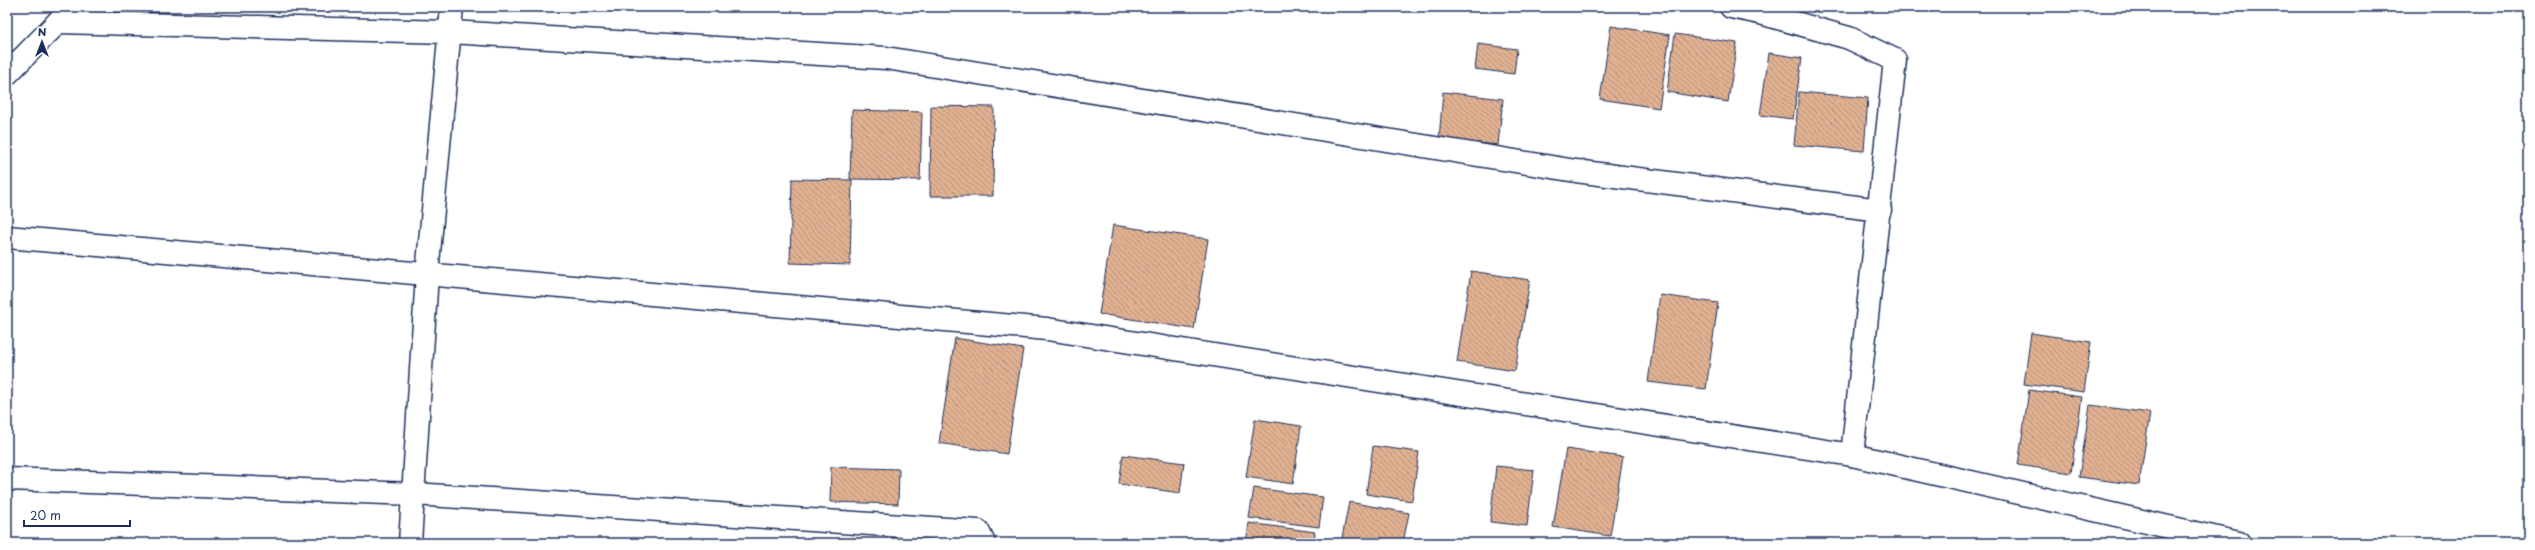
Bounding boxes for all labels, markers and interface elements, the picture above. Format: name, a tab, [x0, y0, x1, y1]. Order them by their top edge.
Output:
north arrow	[22, 22, 62, 62]
text: N	[38, 23, 47, 40]
scale bar	[24, 502, 130, 528]
text: 20 m	[30, 506, 61, 524]

